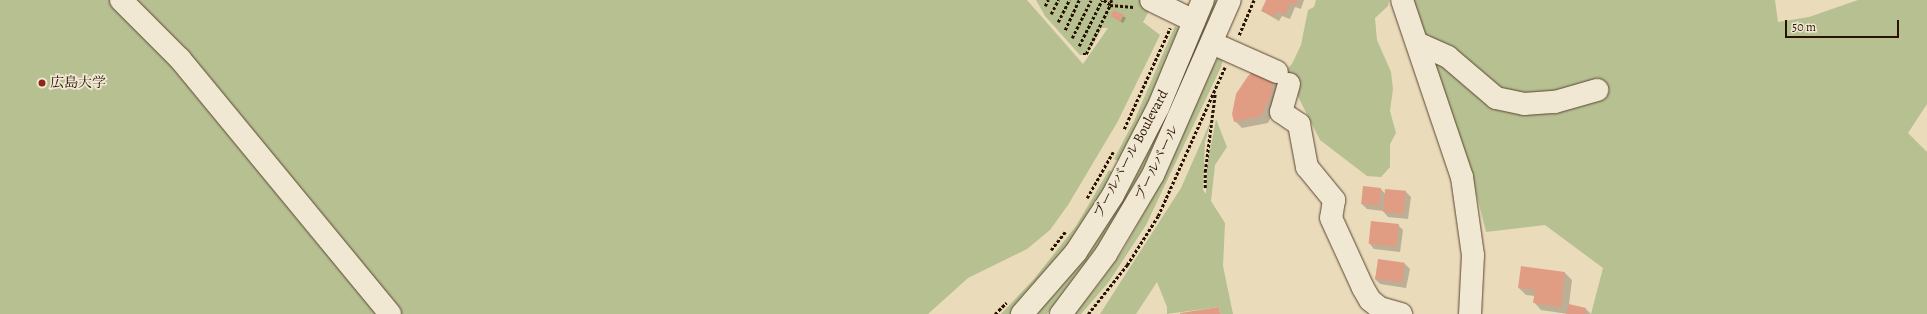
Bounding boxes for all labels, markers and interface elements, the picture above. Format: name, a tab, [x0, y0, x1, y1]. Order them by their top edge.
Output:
scale bar	[1787, 12, 1901, 38]
text: 50 m	[1792, 19, 1816, 35]
place label: 広島大学	[50, 75, 106, 91]
marker: 広島大学	[37, 78, 47, 88]
street label: ブールバール Boulevard	[1090, 86, 1172, 222]
street label: ブールバール	[1131, 122, 1183, 204]

